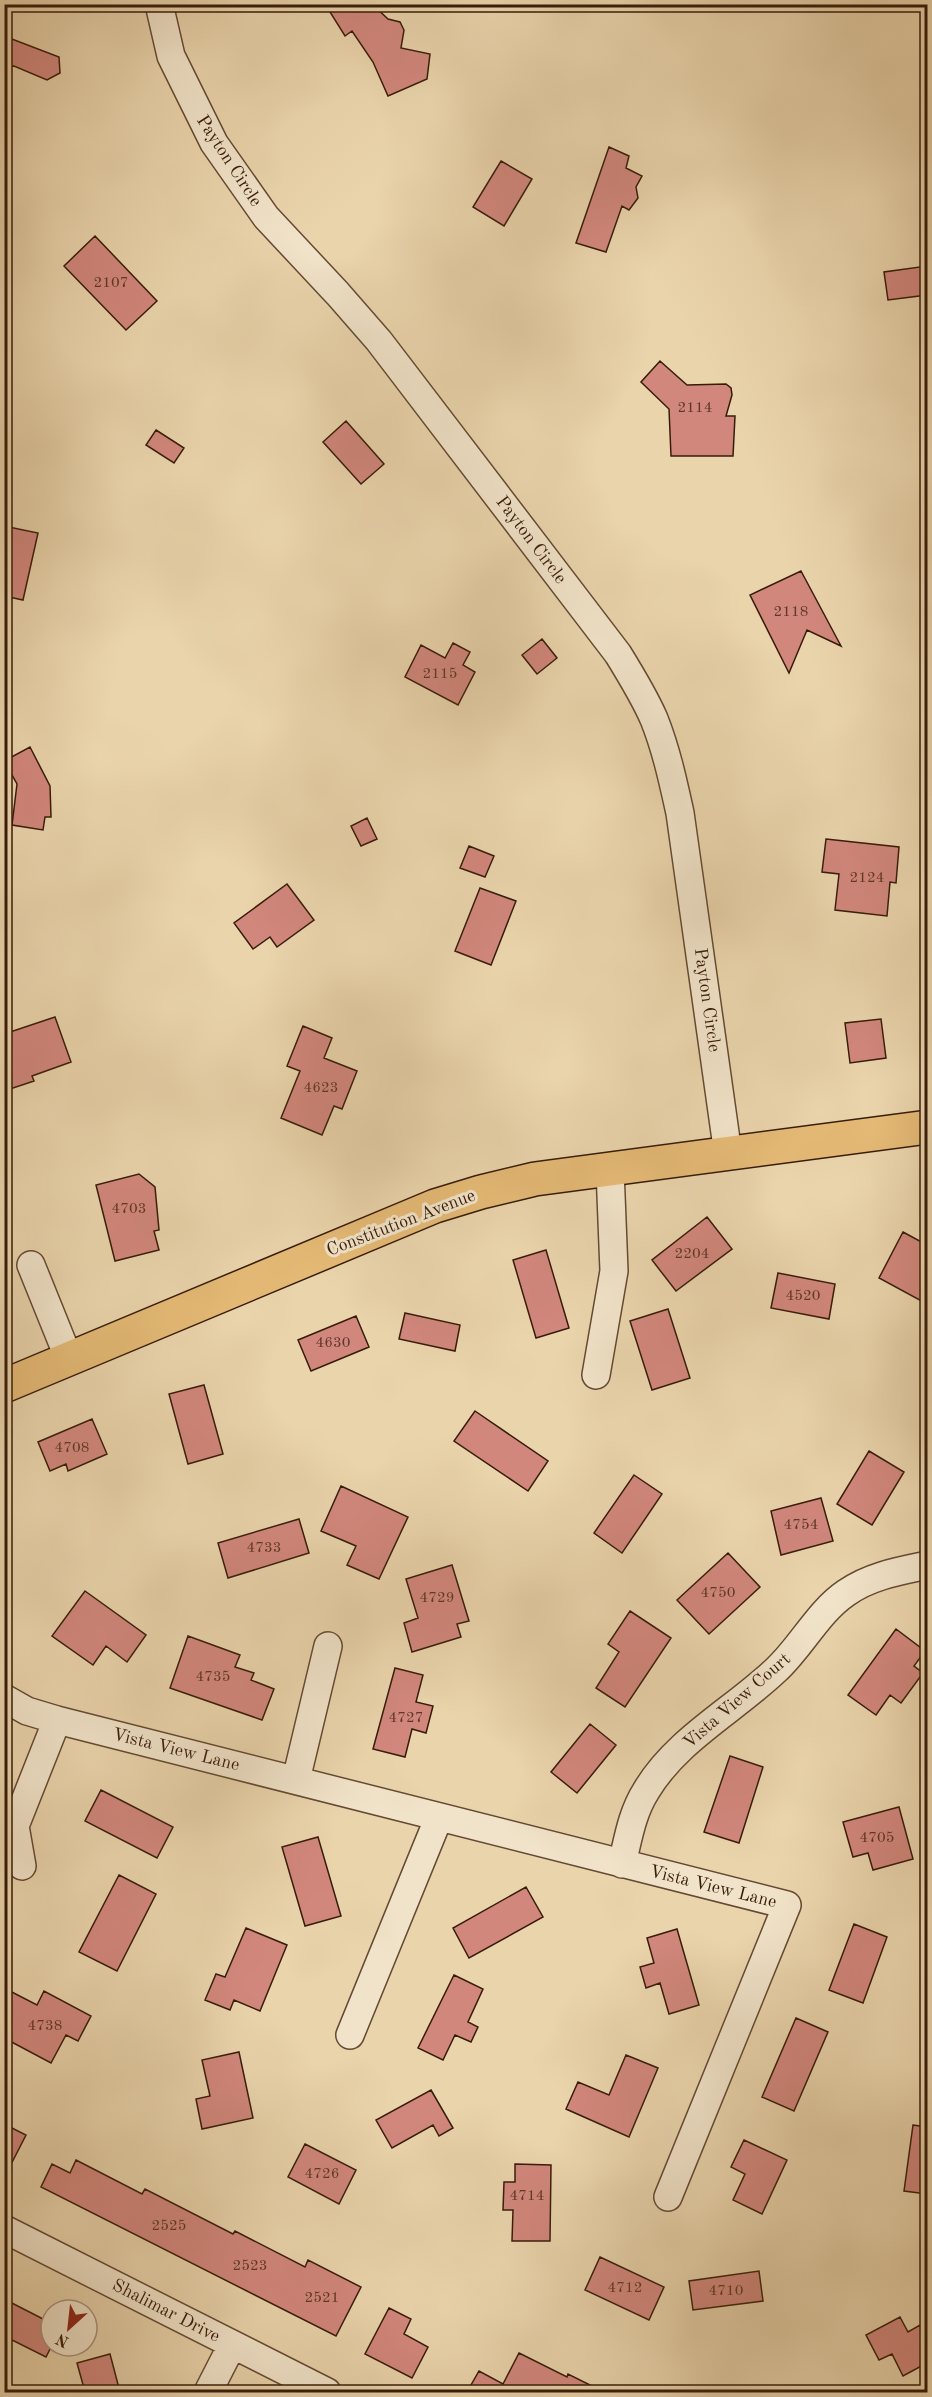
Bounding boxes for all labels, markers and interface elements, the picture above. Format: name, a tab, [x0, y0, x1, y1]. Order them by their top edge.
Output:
street label: Payton Circle	[193, 112, 265, 210]
house number: 2107	[94, 276, 128, 291]
house number: 2114	[678, 401, 712, 416]
street label: Payton Circle	[492, 493, 570, 587]
house number: 2118	[774, 605, 808, 620]
house number: 2115	[423, 667, 457, 682]
house number: 2124	[850, 871, 884, 886]
street label: Payton Circle	[691, 947, 723, 1053]
house number: 4623	[304, 1081, 338, 1096]
street label: Constitution Avenue	[324, 1186, 478, 1260]
house number: 4703	[112, 1202, 146, 1217]
house number: 2204	[675, 1247, 709, 1262]
house number: 4520	[786, 1289, 820, 1304]
house number: 4630	[316, 1336, 350, 1351]
house number: 4708	[55, 1441, 89, 1456]
house number: 4754	[784, 1518, 818, 1533]
house number: 4733	[247, 1541, 281, 1556]
house number: 4750	[701, 1586, 735, 1601]
house number: 4729	[420, 1591, 454, 1606]
street label: Vista View Court	[680, 1650, 794, 1752]
house number: 4735	[196, 1670, 230, 1685]
house number: 4727	[389, 1711, 423, 1726]
street label: Vista View Lane	[111, 1726, 241, 1774]
house number: 4705	[860, 1831, 894, 1846]
street label: Vista View Lane	[648, 1863, 778, 1911]
house number: 4738	[28, 2019, 62, 2034]
house number: 4726	[305, 2167, 339, 2182]
house number: 4714	[510, 2189, 544, 2204]
house number: 2525	[152, 2219, 186, 2234]
house number: 2523	[233, 2259, 267, 2274]
street label: Shalimar Drive	[109, 2276, 223, 2346]
house number: 4712	[608, 2281, 642, 2296]
house number: 4710	[709, 2284, 743, 2299]
house number: 2521	[305, 2291, 339, 2306]
north arrow	[39, 2298, 99, 2358]
text: N	[53, 2329, 72, 2349]

